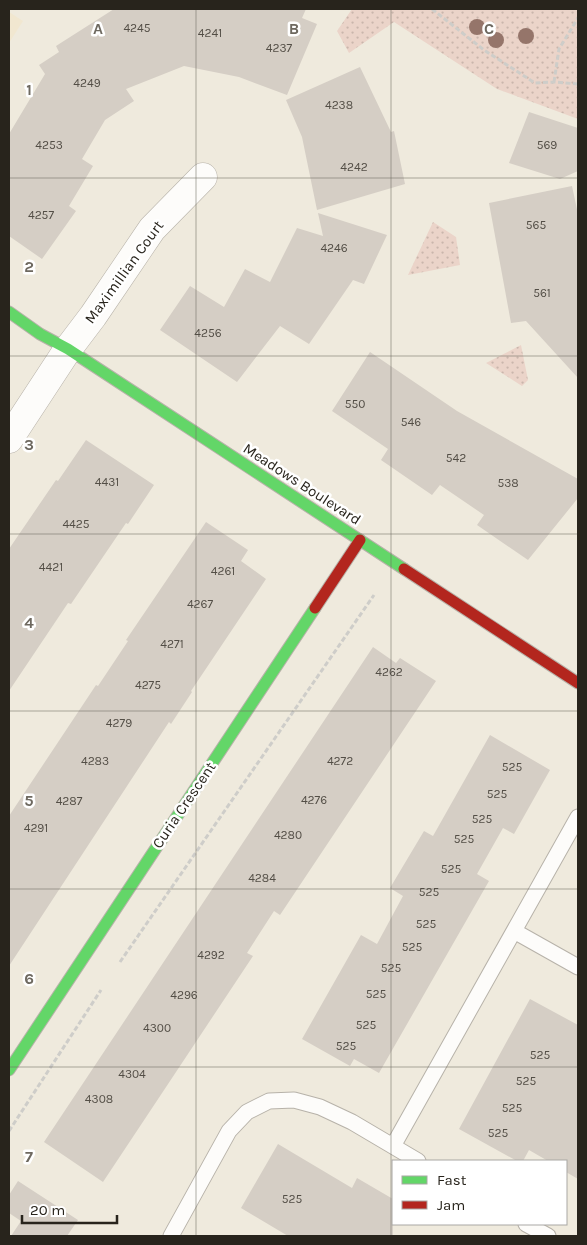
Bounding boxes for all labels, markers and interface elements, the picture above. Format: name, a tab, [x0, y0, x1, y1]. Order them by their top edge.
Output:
text: A	[93, 19, 103, 38]
text: B	[289, 19, 299, 38]
text: C	[484, 19, 494, 38]
house number: 4245	[123, 21, 151, 35]
house number: 4241	[198, 26, 222, 40]
house number: 4237	[266, 41, 293, 55]
house number: 4249	[73, 76, 101, 90]
text: 1	[26, 80, 32, 99]
house number: 4238	[325, 98, 353, 112]
house number: 4253	[35, 138, 63, 152]
house number: 569	[537, 138, 557, 152]
house number: 4242	[340, 160, 368, 174]
house number: 4257	[28, 208, 54, 222]
street label: Maximillian Court	[81, 217, 168, 327]
house number: 565	[526, 218, 546, 232]
house number: 4246	[320, 241, 348, 255]
text: 2	[24, 257, 34, 276]
house number: 561	[533, 286, 551, 300]
house number: 4256	[194, 326, 222, 340]
house number: 550	[345, 397, 365, 411]
house number: 546	[401, 415, 421, 429]
text: 3	[24, 435, 34, 454]
street label: Meadows Boulevard	[240, 439, 364, 529]
house number: 542	[446, 451, 466, 465]
house number: 4431	[95, 475, 119, 489]
house number: 538	[497, 476, 519, 490]
house number: 4425	[62, 517, 90, 531]
house number: 4421	[39, 560, 63, 574]
house number: 4261	[211, 564, 235, 578]
house number: 4267	[187, 597, 213, 611]
text: 4	[24, 613, 34, 632]
house number: 4271	[160, 637, 184, 651]
house number: 4262	[375, 665, 403, 679]
house number: 4275	[135, 678, 161, 692]
house number: 4279	[106, 716, 132, 730]
house number: 4283	[81, 754, 109, 768]
house number: 4272	[327, 754, 353, 768]
street label: Curia Crescent	[148, 758, 220, 852]
house number: 525	[502, 760, 522, 774]
house number: 525	[487, 787, 507, 801]
text: 5	[24, 791, 34, 810]
house number: 4276	[301, 793, 327, 807]
house number: 4287	[56, 794, 83, 808]
house number: 525	[472, 812, 492, 826]
house number: 4291	[24, 821, 48, 835]
house number: 4280	[274, 828, 302, 842]
house number: 525	[454, 832, 474, 846]
house number: 525	[441, 862, 461, 876]
house number: 4284	[248, 871, 276, 885]
house number: 525	[419, 885, 439, 899]
house number: 525	[416, 917, 436, 931]
house number: 525	[402, 940, 422, 954]
house number: 4292	[197, 948, 225, 962]
house number: 525	[381, 961, 401, 975]
text: 6	[24, 969, 34, 988]
house number: 525	[366, 987, 386, 1001]
house number: 4296	[170, 988, 198, 1002]
house number: 525	[356, 1018, 376, 1032]
house number: 4300	[143, 1021, 171, 1035]
house number: 525	[336, 1039, 356, 1053]
house number: 525	[530, 1048, 550, 1062]
house number: 4304	[118, 1067, 146, 1081]
house number: 525	[516, 1074, 536, 1088]
house number: 4308	[85, 1092, 113, 1106]
house number: 525	[502, 1101, 522, 1115]
house number: 525	[488, 1126, 508, 1140]
text: 7	[25, 1147, 33, 1166]
legend	[392, 1160, 567, 1225]
text: Fast	[437, 1171, 467, 1189]
scale bar	[22, 1192, 118, 1224]
house number: 525	[282, 1192, 302, 1206]
text: Jam	[437, 1196, 465, 1214]
text: 20 m	[30, 1201, 65, 1219]

